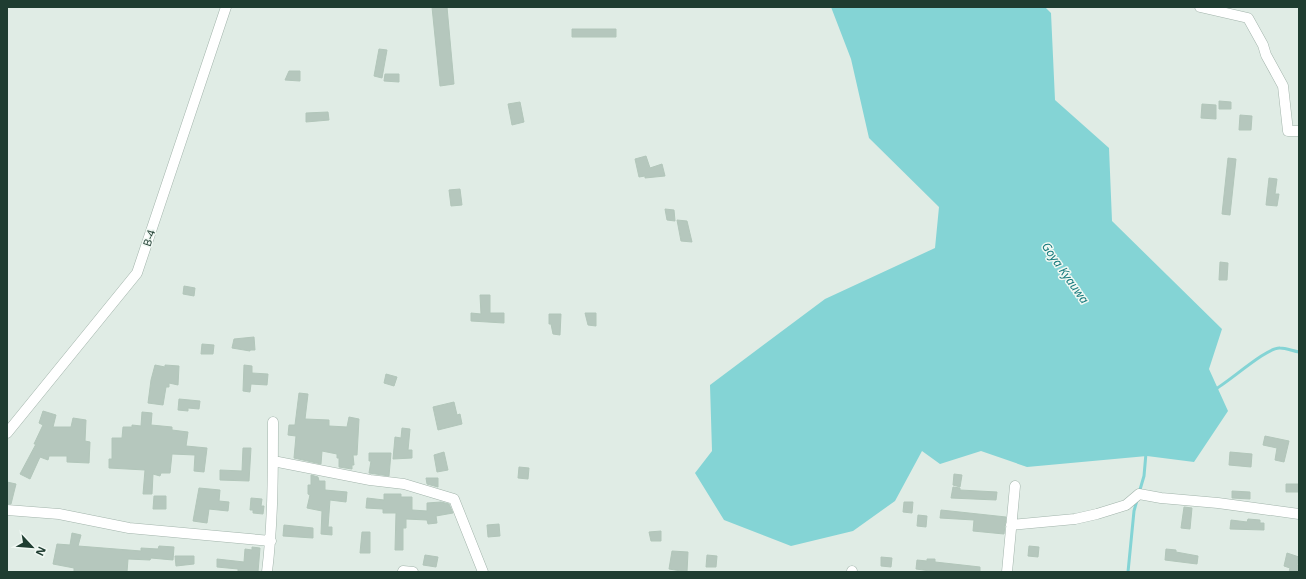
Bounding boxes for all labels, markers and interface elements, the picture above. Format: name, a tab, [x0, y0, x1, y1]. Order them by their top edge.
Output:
street label: B-4	[139, 227, 159, 248]
water label: Goya Kyauwa	[1038, 238, 1093, 307]
north arrow	[12, 527, 52, 567]
text: N	[33, 544, 50, 559]

